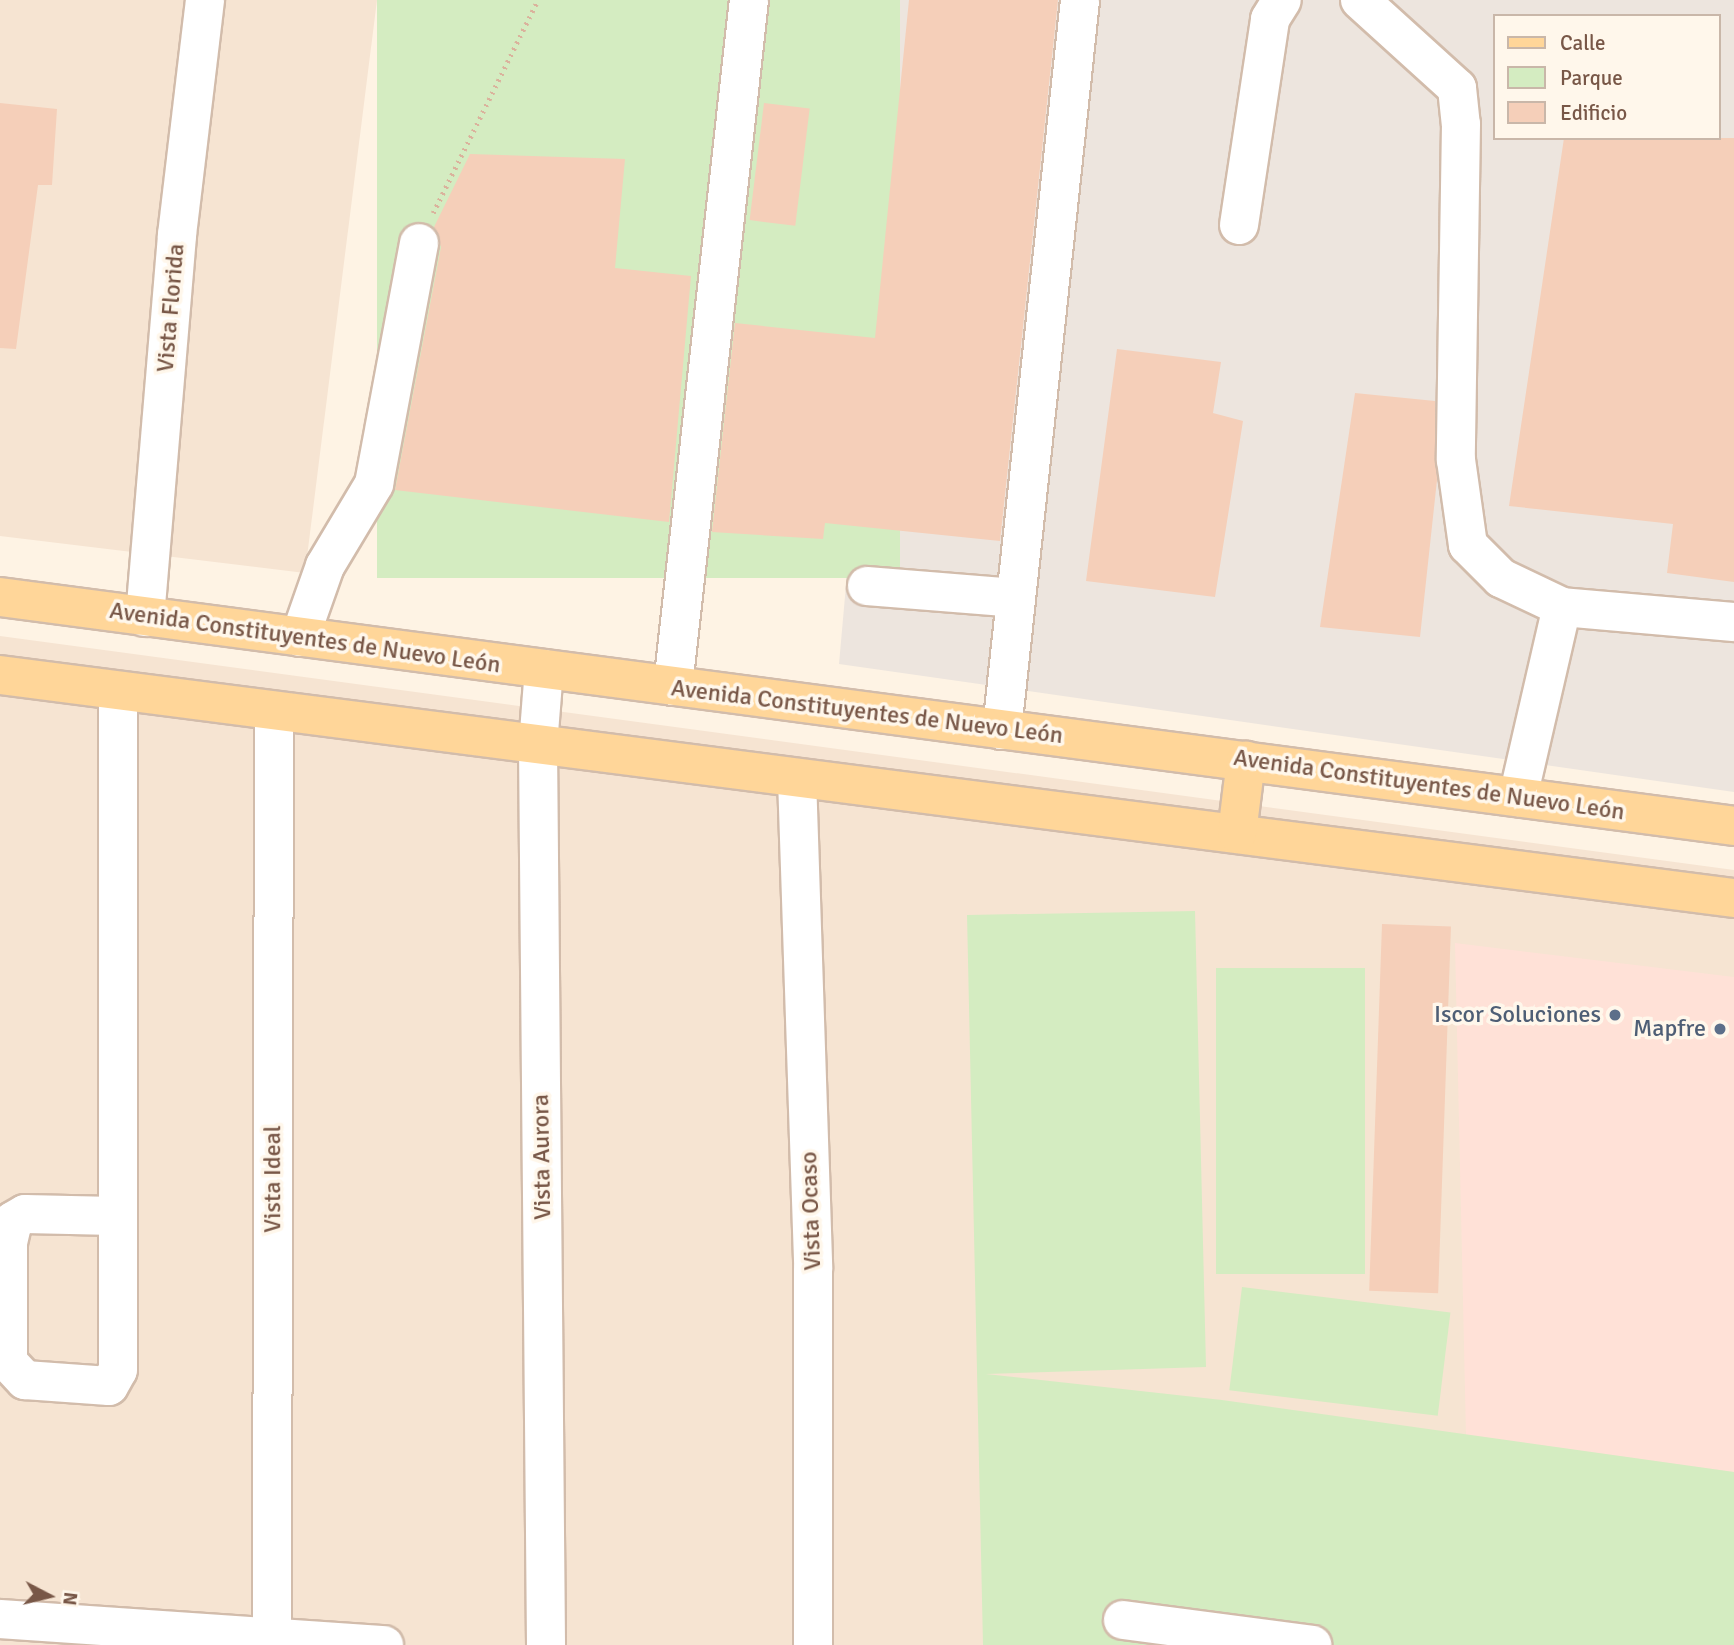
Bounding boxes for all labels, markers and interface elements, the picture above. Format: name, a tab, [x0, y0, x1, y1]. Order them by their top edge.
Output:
legend	[1492, 14, 1720, 140]
text: Calle	[1560, 30, 1606, 56]
text: Parque	[1560, 65, 1623, 91]
text: Edificio	[1560, 100, 1627, 126]
street label: Vista Florida	[151, 242, 191, 374]
street label: Avenida Constituyentes de Nuevo León	[108, 596, 502, 680]
street label: Avenida Constituyentes de Nuevo León	[669, 674, 1065, 750]
street label: Avenida Constituyentes de Nuevo León	[1232, 743, 1626, 827]
place label: Iscor Soluciones	[1434, 1001, 1601, 1029]
marker: Iscor Soluciones	[1607, 1007, 1623, 1023]
place label: Mapfre	[1633, 1015, 1706, 1043]
marker: Mapfre	[1712, 1021, 1728, 1037]
street label: Vista Aurora	[527, 1094, 557, 1220]
street label: Vista Ideal	[259, 1125, 287, 1233]
street label: Vista Ocaso	[795, 1151, 827, 1271]
north arrow	[14, 1561, 84, 1631]
text: N	[57, 1591, 83, 1607]

